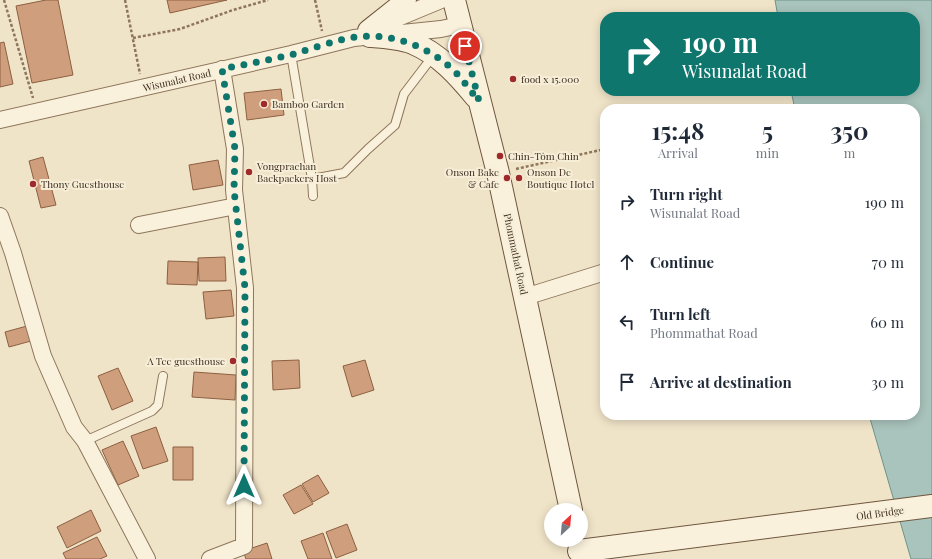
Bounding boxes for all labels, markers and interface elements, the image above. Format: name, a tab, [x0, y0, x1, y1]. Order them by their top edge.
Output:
text: 190 m	[682, 23, 758, 60]
icon: right	[616, 28, 668, 80]
pin	[448, 29, 482, 63]
icon: arrive	[454, 35, 476, 57]
text: Wisunalat Road	[682, 59, 807, 83]
street label: Wisunalat Road	[141, 65, 213, 95]
place label: food x 15.000	[521, 72, 579, 86]
marker: food x 15.000	[508, 74, 518, 84]
place label: Bamboo Garden	[272, 97, 344, 111]
marker: Bamboo Garden	[259, 99, 269, 109]
text: 15:48	[651, 114, 704, 146]
text: 5	[762, 114, 773, 146]
text: 350	[830, 114, 869, 146]
text: Arrival	[658, 144, 698, 161]
text: min	[756, 144, 779, 161]
text: m	[844, 144, 855, 161]
place label: Chin-Tôm Chin	[508, 149, 579, 163]
marker: Chin-Tôm Chin	[495, 151, 505, 161]
place label: Vongprachan Backpackers Host	[256, 159, 337, 185]
place label: Onson Bake & Cafe	[446, 165, 499, 191]
place label: Onson De Boutique Hotel	[527, 165, 594, 191]
marker: Vongprachan Backpackers Host	[244, 167, 254, 177]
marker: Onson Bake & Cafe	[502, 173, 512, 183]
marker: Onson De Boutique Hotel	[514, 173, 524, 183]
place label: Thony Guesthouse	[41, 177, 124, 191]
marker: Thony Guesthouse	[28, 179, 38, 189]
text: Turn right	[650, 184, 723, 204]
icon: right	[616, 191, 638, 213]
text: 190 m	[865, 192, 904, 212]
text: Wisunalat Road	[650, 204, 740, 221]
street label: Phommathat Road	[501, 212, 532, 296]
icon: ahead	[616, 251, 638, 273]
text: Continue	[650, 252, 714, 272]
text: 70 m	[872, 252, 904, 272]
text: Turn left	[650, 304, 711, 324]
icon: left	[616, 311, 638, 333]
text: 60 m	[870, 312, 904, 332]
text: Phommathat Road	[650, 324, 758, 341]
place label: A Tee guesthouse	[146, 354, 225, 368]
marker: A Tee guesthouse	[228, 356, 238, 366]
icon: arrive	[616, 371, 638, 393]
text: Arrive at destination	[650, 372, 792, 392]
text: 30 m	[871, 372, 904, 392]
position arrow	[223, 465, 265, 507]
north arrow	[544, 503, 588, 547]
map controls	[544, 503, 588, 547]
street label: Old Bridge	[855, 503, 905, 523]

